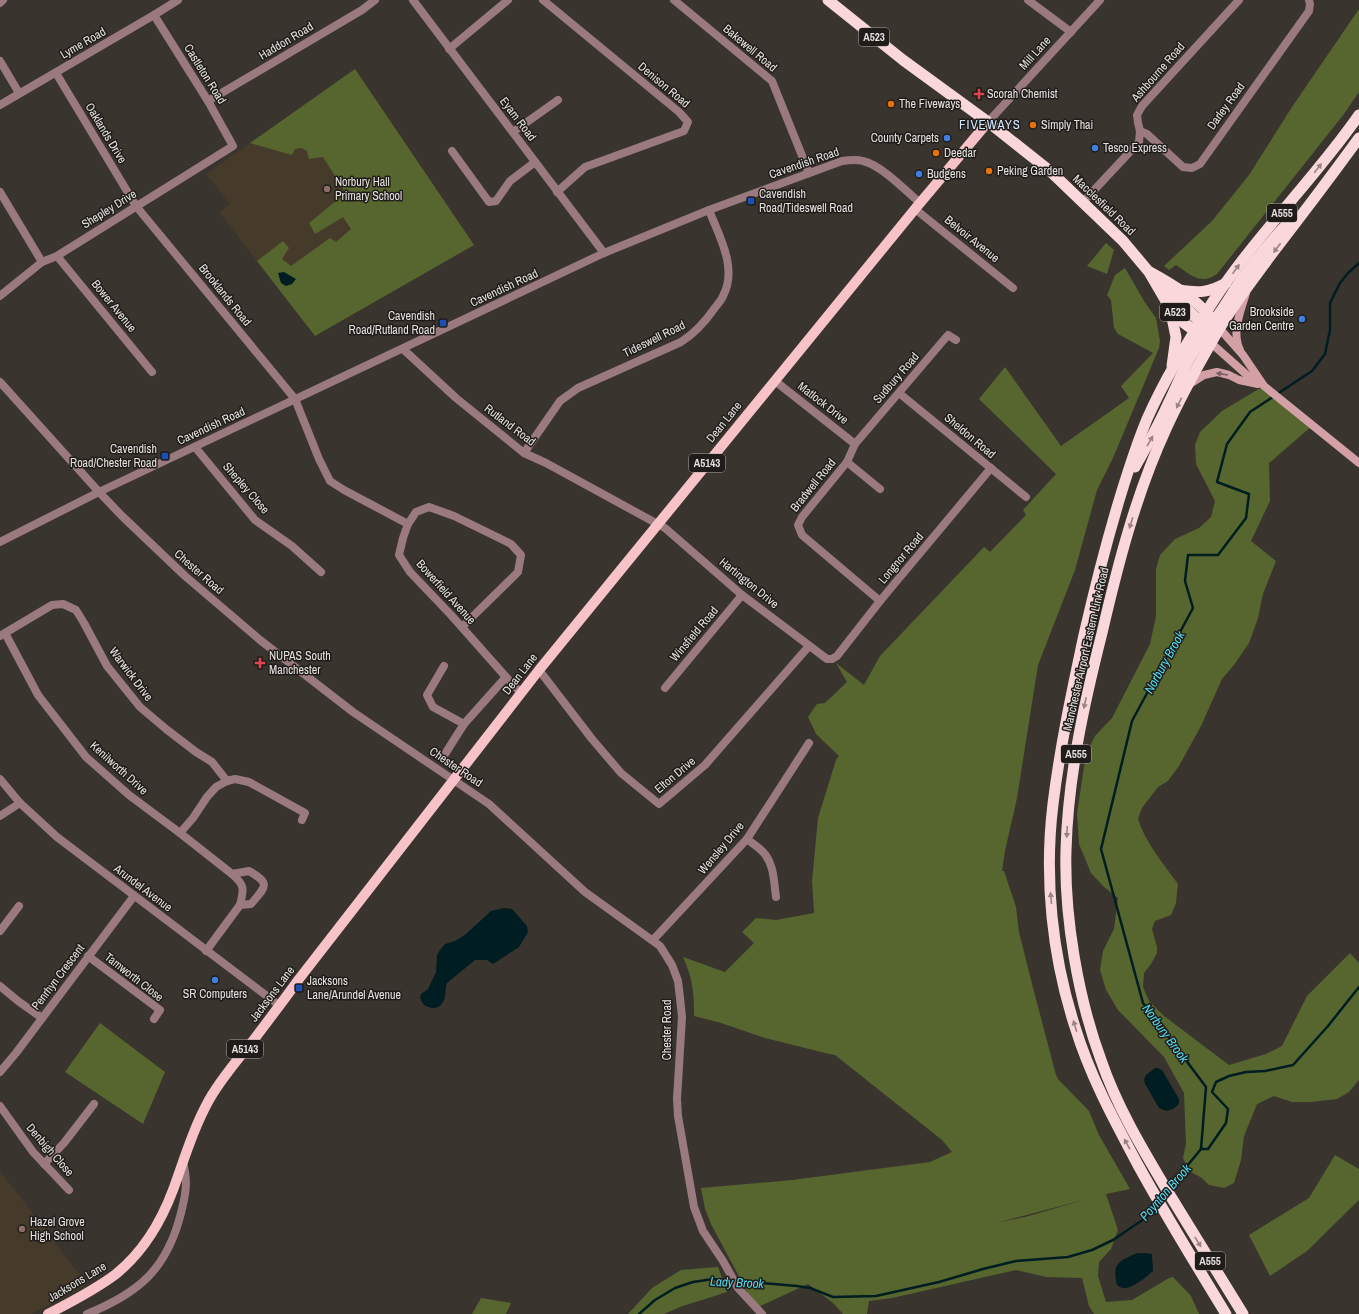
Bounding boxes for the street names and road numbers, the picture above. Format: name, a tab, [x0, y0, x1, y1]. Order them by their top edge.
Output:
street label: Haddon Road	[256, 19, 316, 63]
street label: Bakewell Road	[720, 21, 780, 75]
street label: Lyme Road	[57, 24, 109, 62]
road number: A523	[859, 28, 889, 46]
street label: Mill Lane	[1016, 33, 1054, 73]
street label: Ashbourne Road	[1127, 39, 1188, 106]
street label: Castleton Road	[180, 41, 230, 107]
street label: Denison Road	[635, 59, 693, 111]
street label: Darley Road	[1203, 79, 1249, 133]
street label: Eyam Road	[496, 94, 540, 144]
street label: Oaklands Drive	[82, 100, 130, 166]
street label: Cavendish Road	[767, 144, 841, 182]
street label: Macclesfield Road	[1069, 171, 1139, 239]
street label: Shepley Drive	[79, 186, 139, 232]
road number: A555	[1267, 204, 1297, 222]
street label: Belvoir Avenue	[941, 212, 1003, 266]
street label: Brooklands Road	[195, 261, 255, 329]
street label: Cavendish Road	[467, 265, 541, 311]
street label: Bower Avenue	[88, 276, 140, 336]
road number: A523	[1160, 303, 1190, 321]
street label: Tideswell Road	[620, 317, 688, 361]
street label: Sudbury Road	[869, 349, 923, 407]
street label: Matlock Drive	[794, 378, 852, 428]
street label: Dean Lane	[703, 398, 745, 446]
street label: Rutland Road	[481, 401, 539, 449]
street label: Cavendish Road	[174, 403, 248, 449]
street label: Sheldon Road	[941, 410, 999, 462]
road number: A5143	[689, 454, 725, 472]
street label: Bradwell Road	[787, 455, 839, 515]
street label: Shepley Close	[219, 459, 273, 517]
street label: Longnor Road	[875, 529, 927, 587]
street label: Chester Road	[171, 546, 227, 598]
street label: Hartington Drive	[716, 554, 782, 612]
street label: Bowerfield Avenue	[413, 556, 479, 628]
street label: Manchester Airport Eastern Link Road	[1059, 566, 1113, 732]
street label: Winsfield Road	[666, 603, 722, 665]
street label: Warwick Drive	[105, 644, 157, 704]
street label: Dean Lane	[499, 650, 541, 698]
street label: Kenilworth Drive	[87, 738, 151, 798]
street label: Chester Road	[426, 743, 486, 791]
road number: A555	[1061, 745, 1091, 763]
street label: Elton Drive	[651, 753, 699, 797]
street label: Wensley Drive	[694, 818, 748, 878]
street label: Arundel Avenue	[110, 860, 175, 915]
street label: Penrhyn Crescent	[28, 941, 88, 1013]
street label: Tamworth Close	[101, 949, 167, 1005]
street label: Jacksons Lane	[246, 963, 298, 1025]
street label: Chester Road	[659, 1000, 675, 1060]
road number: A5143	[227, 1040, 263, 1058]
street label: Denbigh Close	[23, 1120, 77, 1180]
road number: A555	[1195, 1252, 1225, 1270]
street label: Jacksons Lane	[45, 1258, 109, 1306]

